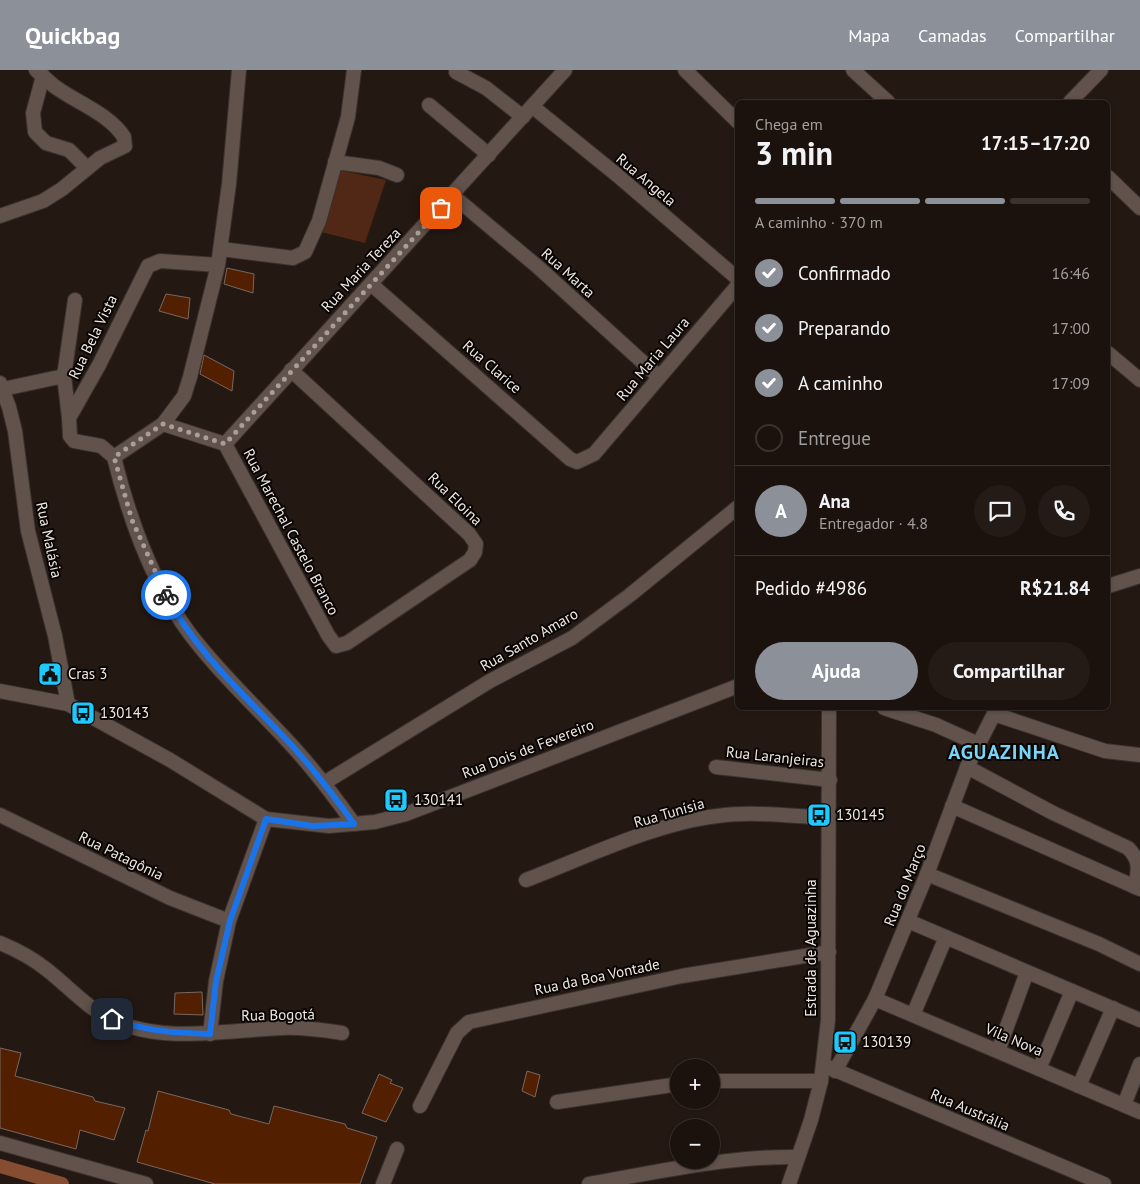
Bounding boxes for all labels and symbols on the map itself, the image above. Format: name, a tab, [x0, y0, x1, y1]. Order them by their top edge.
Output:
street label: Rua Angela	[613, 149, 680, 210]
pin	[420, 187, 462, 229]
street label: Rua Maria Tereza	[317, 224, 405, 316]
street label: Rua Marta	[538, 244, 599, 302]
street label: Rua Bela Vista	[64, 292, 121, 382]
street label: Rua Maria Laura	[612, 313, 693, 405]
street label: Rua Clarice	[459, 336, 526, 397]
street label: Rua Marechal Castelo Branco	[239, 445, 343, 618]
street label: Rua Eloina	[424, 468, 487, 529]
street label: Rua Malásia	[32, 500, 67, 580]
courier	[141, 570, 191, 620]
street label: Rua Santo Amaro	[476, 604, 581, 675]
public building icon: Cras 3	[37, 661, 63, 687]
place label: Cras 3	[68, 664, 107, 683]
bus stop icon: 130143	[70, 700, 96, 726]
place label: 130143	[100, 703, 149, 722]
street label: Rua Dois de Fevereiro	[459, 715, 596, 782]
district label: AGUAZINHA	[948, 739, 1060, 765]
street label: Rua Laranjeiras	[725, 742, 825, 771]
bus stop icon: 130141	[383, 787, 409, 813]
place label: 130141	[414, 790, 463, 809]
street label: Rua Tunísia	[631, 793, 706, 832]
bus stop icon: 130145	[806, 802, 832, 828]
place label: 130145	[836, 805, 885, 824]
street label: Rua Patagônia	[76, 827, 167, 884]
street label: Rua do Março	[879, 841, 930, 929]
street label: Estrada de Aguazinha	[801, 879, 820, 1017]
street label: Rua da Boa Vontade	[532, 954, 661, 999]
pin	[91, 998, 133, 1040]
street label: Rua Bogotá	[241, 1004, 315, 1025]
street label: Vila Nova	[981, 1018, 1046, 1060]
bus stop icon: 130139	[832, 1029, 858, 1055]
place label: 130139	[862, 1032, 911, 1051]
street label: Rua Austrália	[928, 1084, 1013, 1135]

